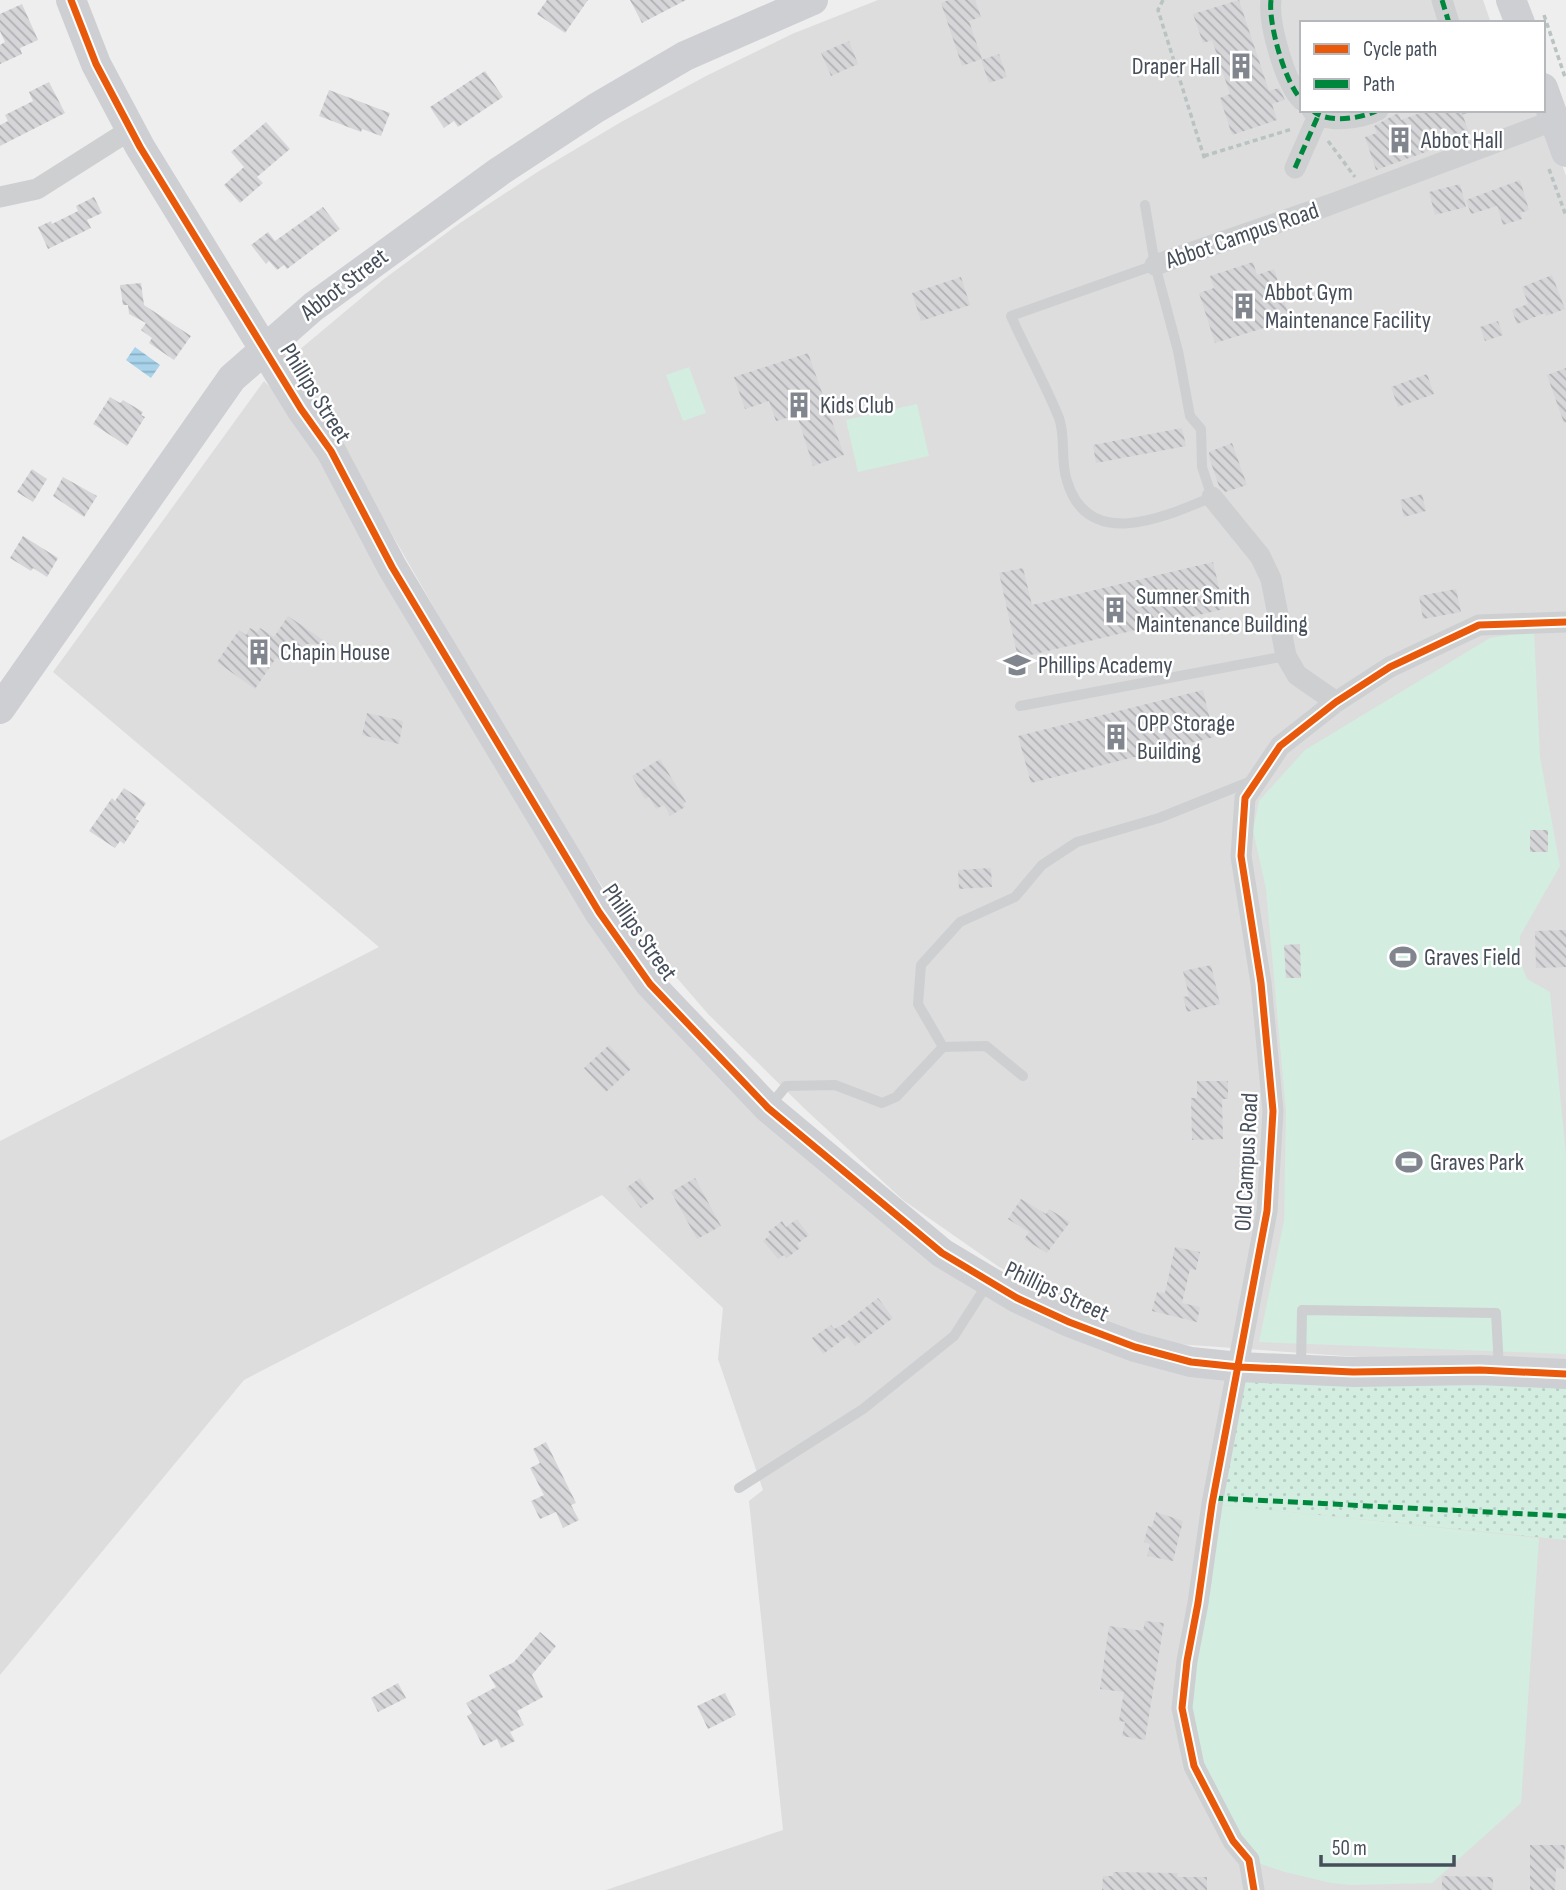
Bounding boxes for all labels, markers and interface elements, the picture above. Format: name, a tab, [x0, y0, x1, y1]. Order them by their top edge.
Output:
legend	[1300, 21, 1545, 112]
text: Cycle path	[1363, 37, 1437, 62]
building icon: Draper Hall	[1226, 51, 1256, 81]
place label: Draper Hall	[1132, 52, 1220, 81]
text: Path	[1363, 72, 1395, 97]
building icon: Abbot Hall	[1385, 125, 1415, 155]
place label: Abbot Hall	[1420, 126, 1503, 155]
street label: Abbot Campus Road	[1161, 196, 1322, 276]
street label: Abbot Street	[294, 242, 394, 327]
place label: Abbot Gym Maintenance Facility	[1264, 278, 1431, 335]
building icon: Abbot Gym Maintenance Facility	[1229, 291, 1259, 321]
street label: Phillips Street	[274, 338, 357, 448]
building icon: Kids Club	[784, 390, 814, 420]
place label: Kids Club	[820, 391, 894, 420]
place label: Sumner Smith Maintenance Building	[1136, 582, 1308, 639]
building icon: Sumner Smith Maintenance Building	[1100, 595, 1130, 625]
building icon: Chapin House	[244, 637, 274, 667]
place label: Chapin House	[280, 638, 390, 667]
school or university icon: Phillips Academy	[1002, 650, 1032, 680]
place label: Phillips Academy	[1038, 651, 1173, 680]
place label: OPP Storage Building	[1137, 709, 1235, 766]
building icon: OPP Storage Building	[1101, 722, 1131, 752]
street label: Phillips Street	[596, 878, 684, 986]
sports icon: Graves Field	[1388, 942, 1418, 972]
place label: Graves Field	[1424, 943, 1521, 972]
street label: Old Campus Road	[1228, 1092, 1265, 1232]
sports icon: Graves Park	[1394, 1147, 1424, 1177]
place label: Graves Park	[1430, 1148, 1524, 1177]
street label: Phillips Street	[1000, 1255, 1114, 1328]
scale bar	[1321, 1824, 1454, 1868]
text: 50 m	[1332, 1836, 1367, 1861]

